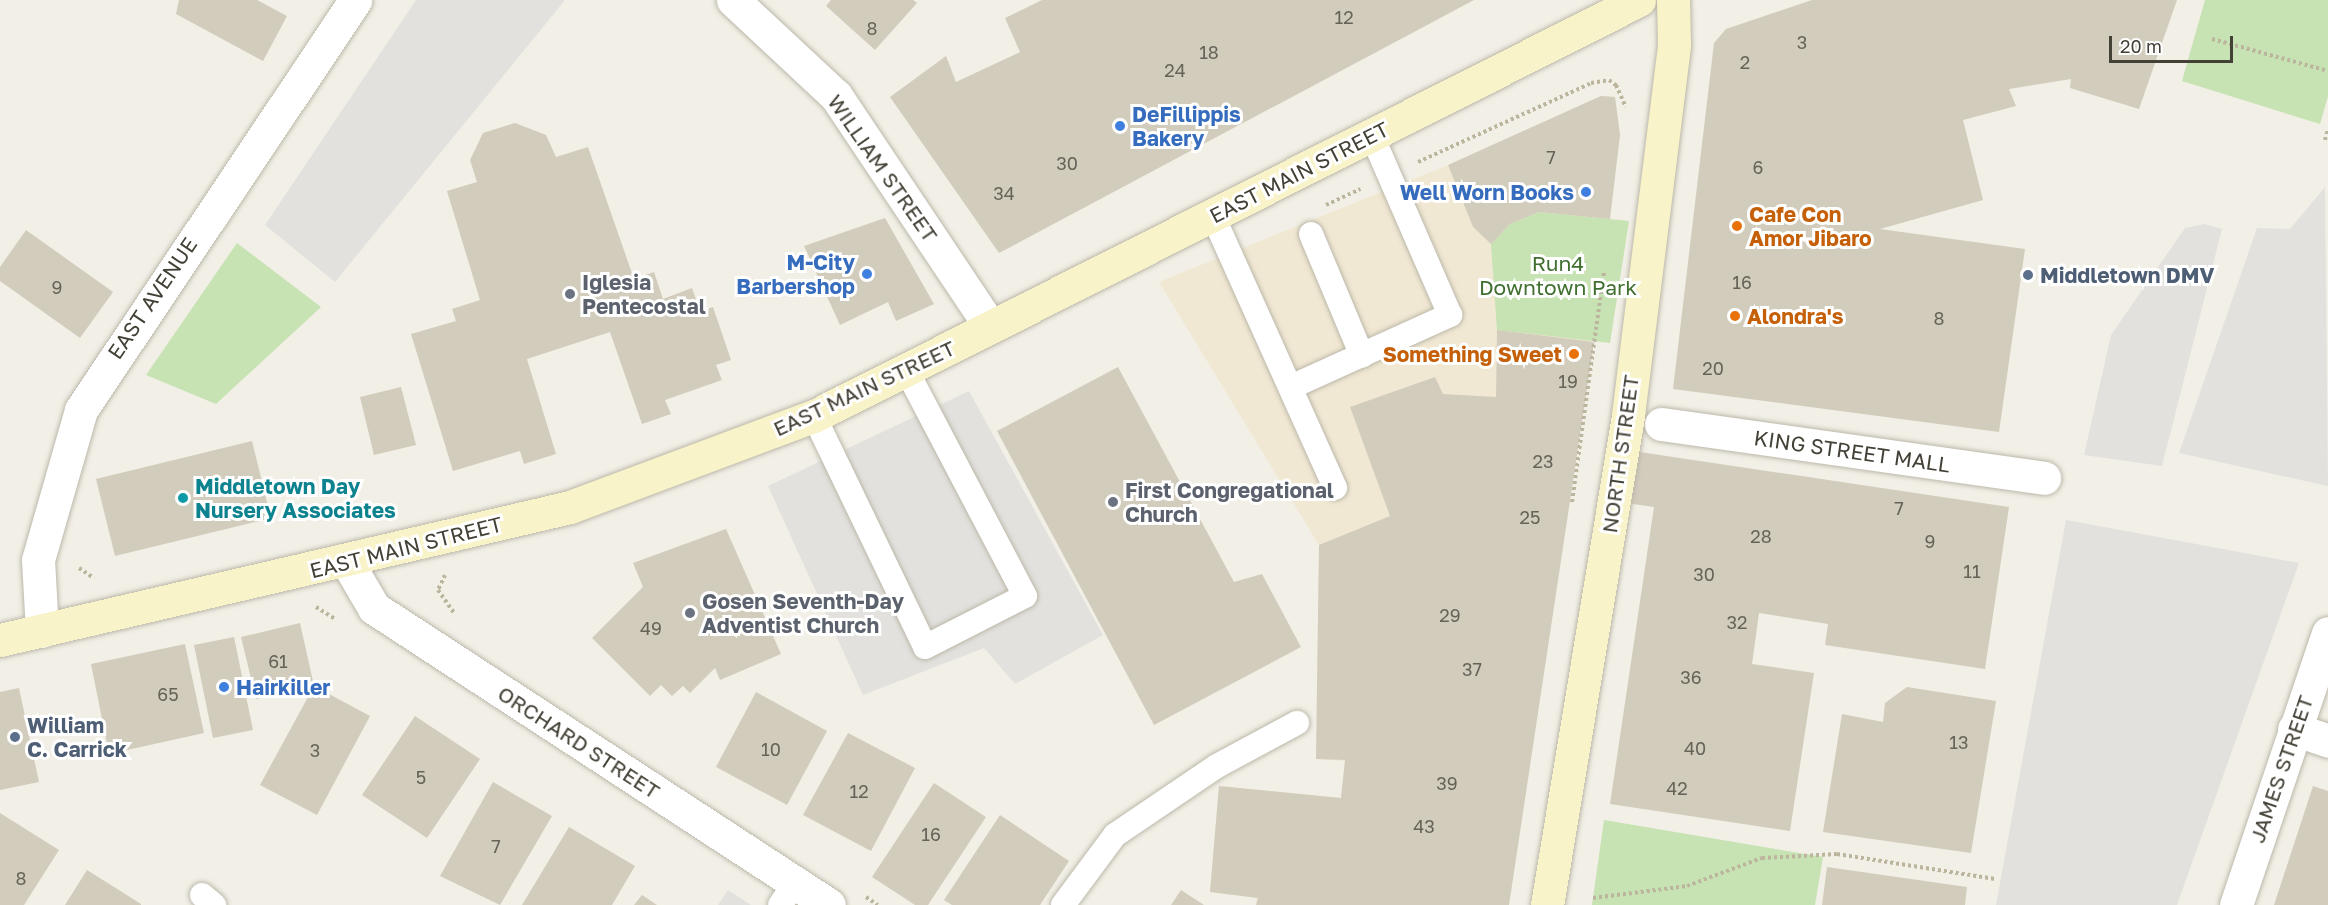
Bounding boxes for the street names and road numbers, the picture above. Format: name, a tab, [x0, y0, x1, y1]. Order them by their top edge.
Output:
street label: WILLIAM STREET	[823, 89, 943, 247]
street label: EAST MAIN STREET	[1205, 116, 1393, 228]
street label: EAST AVENUE	[102, 232, 202, 364]
street label: EAST MAIN STREET	[769, 335, 959, 441]
street label: NORTH STREET	[1596, 373, 1644, 535]
street label: KING STREET MALL	[1752, 425, 1952, 477]
street label: EAST MAIN STREET	[307, 511, 505, 583]
street label: ORCHARD STREET	[493, 680, 665, 804]
street label: JAMES STREET	[2244, 692, 2318, 846]

